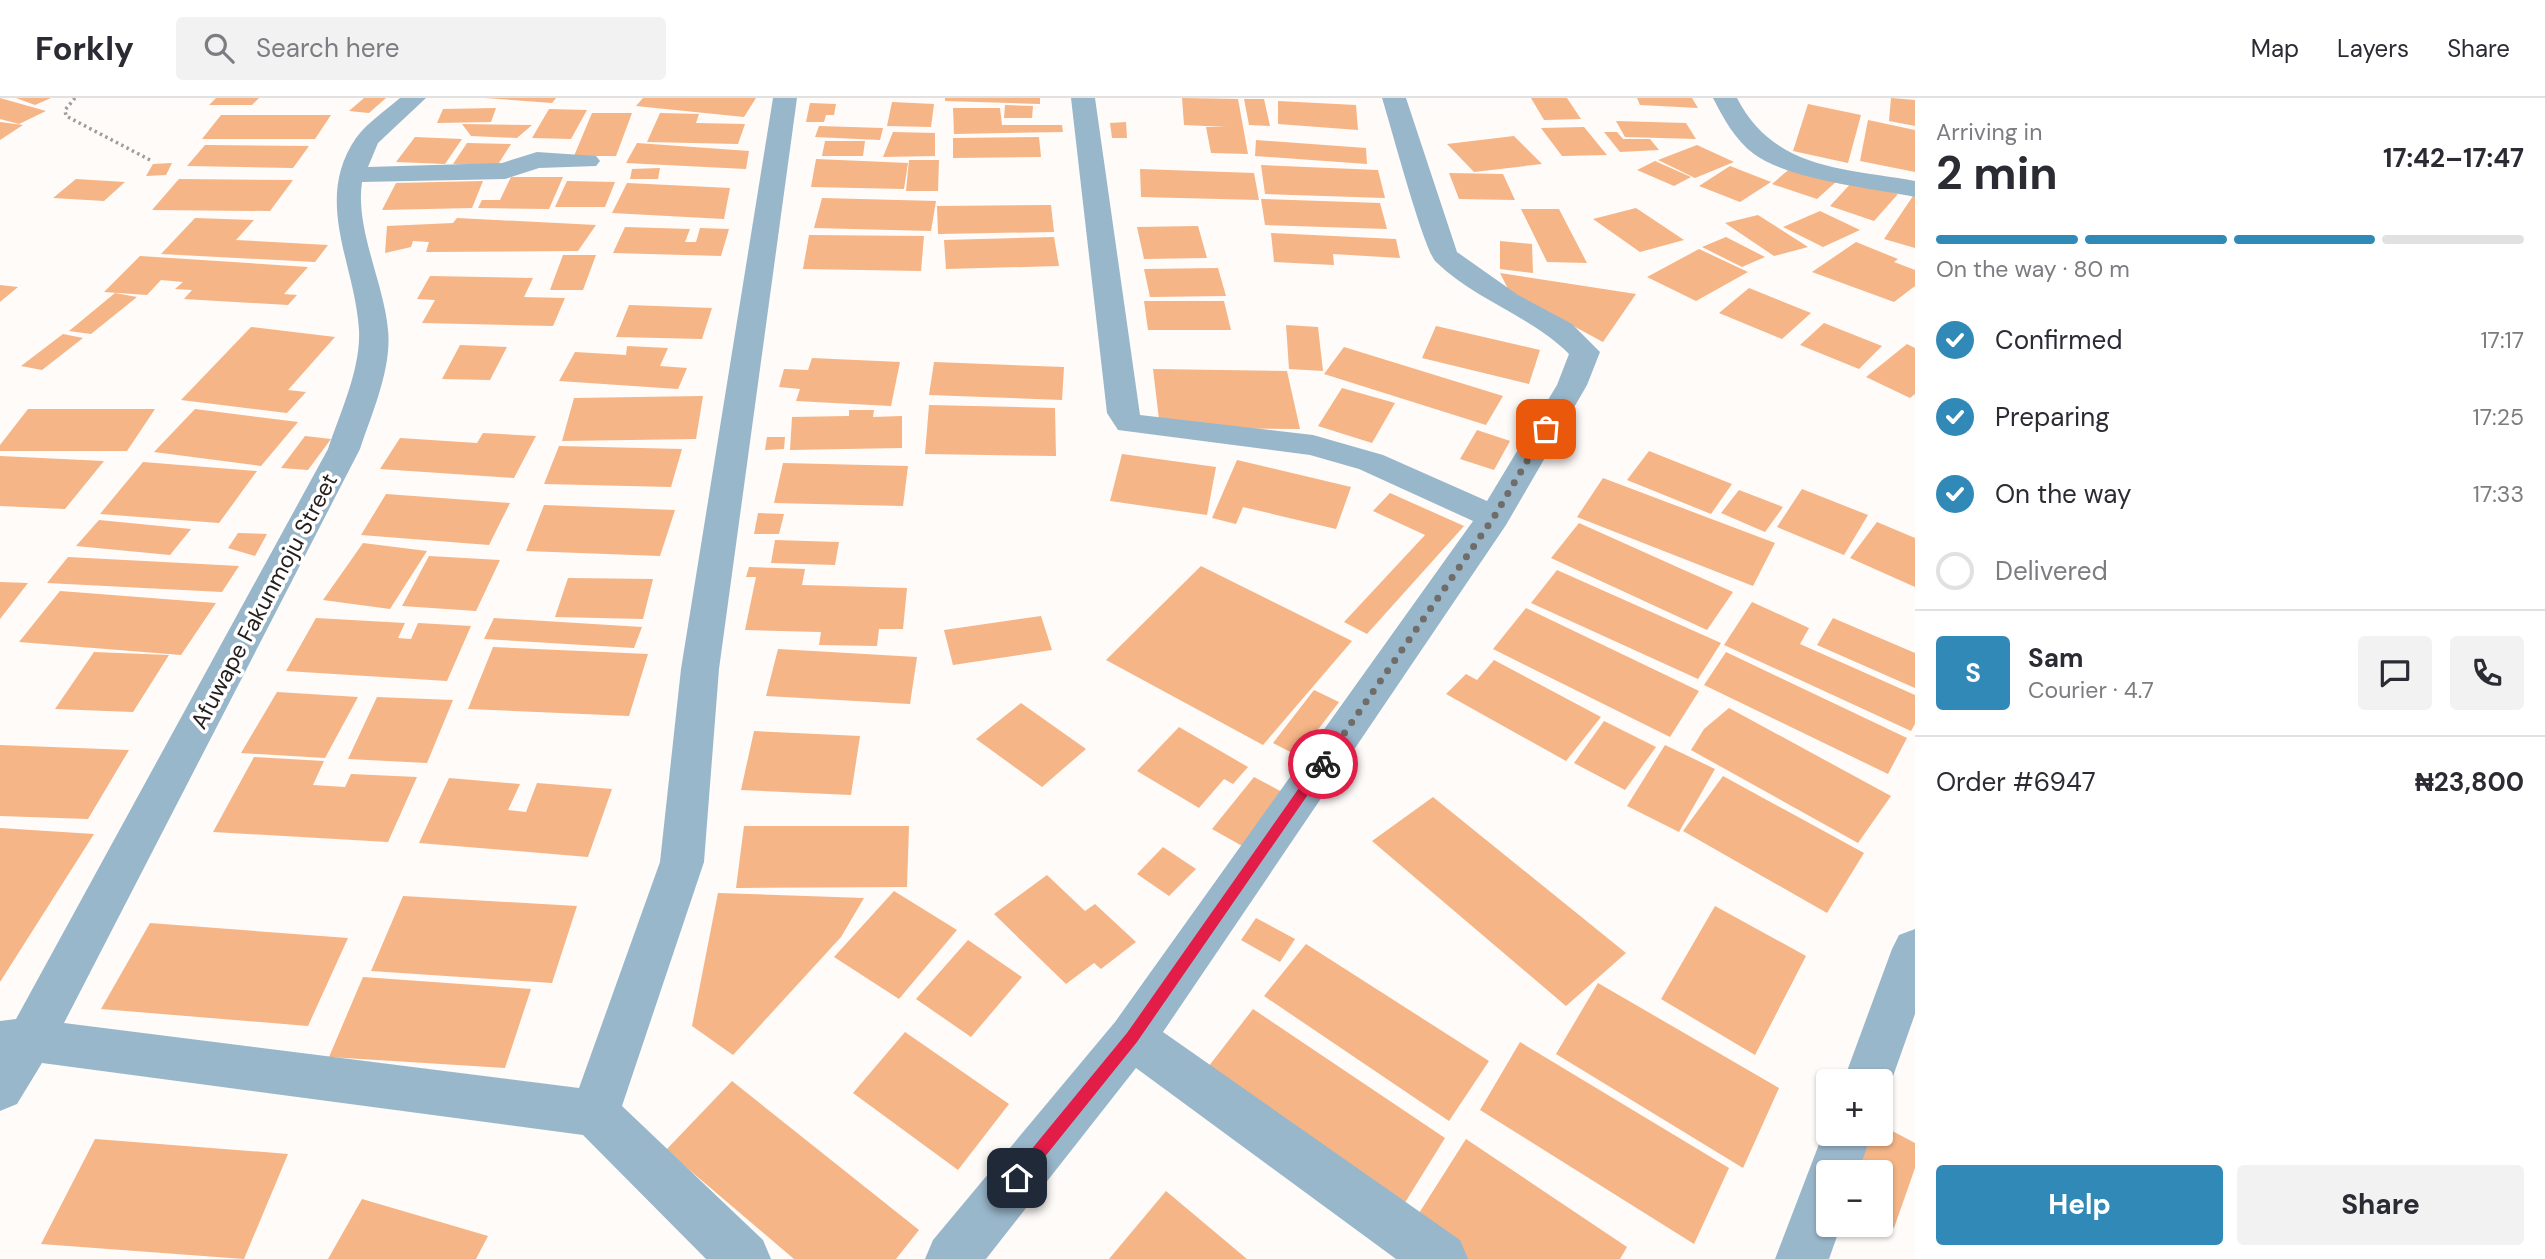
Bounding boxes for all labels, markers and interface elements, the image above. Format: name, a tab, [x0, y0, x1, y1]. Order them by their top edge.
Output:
search box	[176, 17, 666, 80]
text: Forkly	[35, 27, 134, 70]
icon: search	[200, 29, 238, 67]
text: Search here	[256, 31, 399, 65]
text: Map	[2251, 33, 2299, 64]
text: Layers	[2337, 33, 2409, 64]
text: Share	[2447, 33, 2510, 64]
text: Arriving in	[1936, 117, 2042, 147]
text: 17:42–17:47	[2383, 141, 2524, 175]
text: 2 min	[1936, 143, 2058, 203]
text: On the way · 80 m	[1936, 254, 2130, 284]
icon: check	[1936, 321, 1974, 359]
text: Confirmed	[1995, 323, 2122, 357]
text: 17:17	[2480, 325, 2524, 355]
icon: check	[1936, 398, 1974, 436]
pin	[1516, 399, 1576, 459]
text: Preparing	[1995, 400, 2110, 434]
text: 17:25	[2473, 402, 2524, 432]
icon: bag	[1527, 410, 1565, 448]
street label: Afuwape Fakunmoju Street	[184, 468, 344, 734]
icon: check	[1936, 475, 1974, 513]
text: On the way	[1995, 477, 2131, 511]
text: 17:33	[2473, 479, 2524, 509]
text: Delivered	[1995, 554, 2108, 588]
button: chat	[2358, 636, 2432, 710]
button: phone	[2450, 636, 2524, 710]
text: Sam	[2028, 641, 2083, 675]
text: S	[1965, 656, 1981, 690]
text: Courier · 4.7	[2028, 675, 2154, 705]
courier	[1288, 729, 1358, 799]
icon: bike	[1304, 745, 1342, 783]
text: Order #6947	[1936, 765, 2096, 799]
text: ₦23,800	[2415, 765, 2524, 799]
map controls	[1816, 1069, 1893, 1237]
button: +	[1816, 1069, 1893, 1146]
pin	[987, 1148, 1047, 1208]
icon: home	[998, 1159, 1036, 1197]
button: −	[1816, 1160, 1893, 1237]
button: Help	[1936, 1165, 2223, 1245]
button: Share	[2237, 1165, 2524, 1245]

